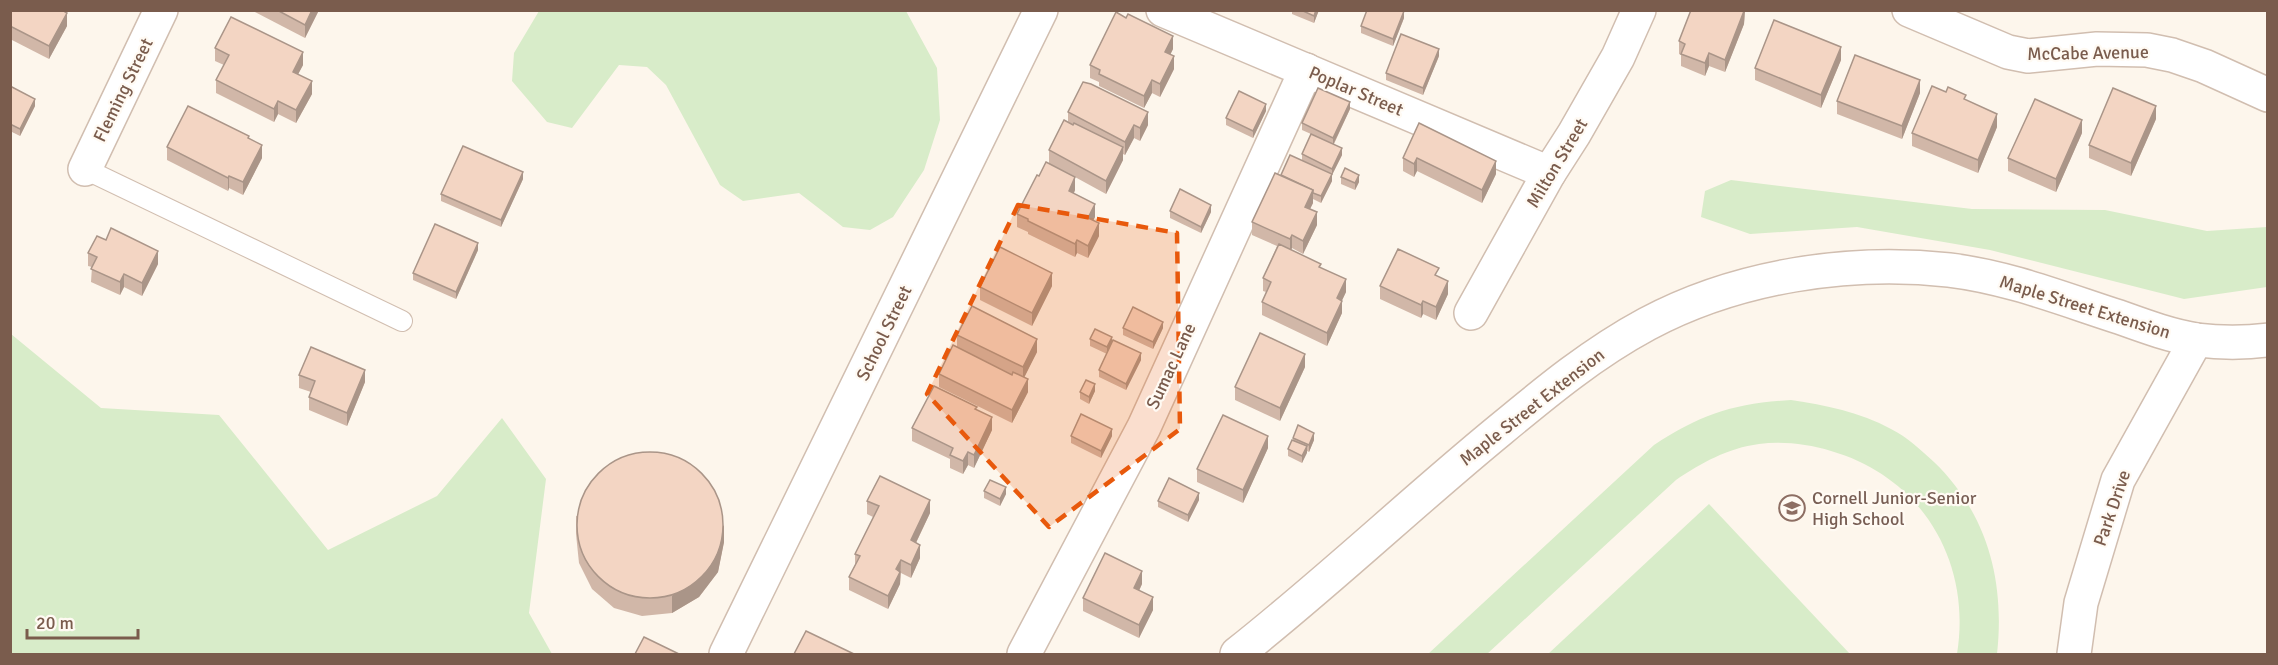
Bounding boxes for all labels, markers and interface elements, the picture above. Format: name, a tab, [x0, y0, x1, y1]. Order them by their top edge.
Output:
street label: Fleming Street	[88, 34, 158, 146]
street label: McCabe Avenue	[2027, 41, 2149, 65]
street label: Poplar Street	[1305, 61, 1407, 121]
street label: Milton Street	[1522, 114, 1592, 212]
street label: Maple Street Extension	[1997, 271, 2173, 343]
street label: School Street	[852, 282, 916, 384]
street label: Sumac Lane	[1141, 319, 1201, 413]
street label: Maple Street Extension	[1455, 344, 1609, 470]
street label: Park Drive	[2089, 467, 2135, 549]
place label: Cornell Junior-Senior High School	[1812, 487, 1977, 530]
school or university icon: Cornell Junior-Senior High School	[1777, 493, 1807, 523]
scale bar	[27, 602, 138, 640]
text: 20 m	[36, 612, 74, 634]

